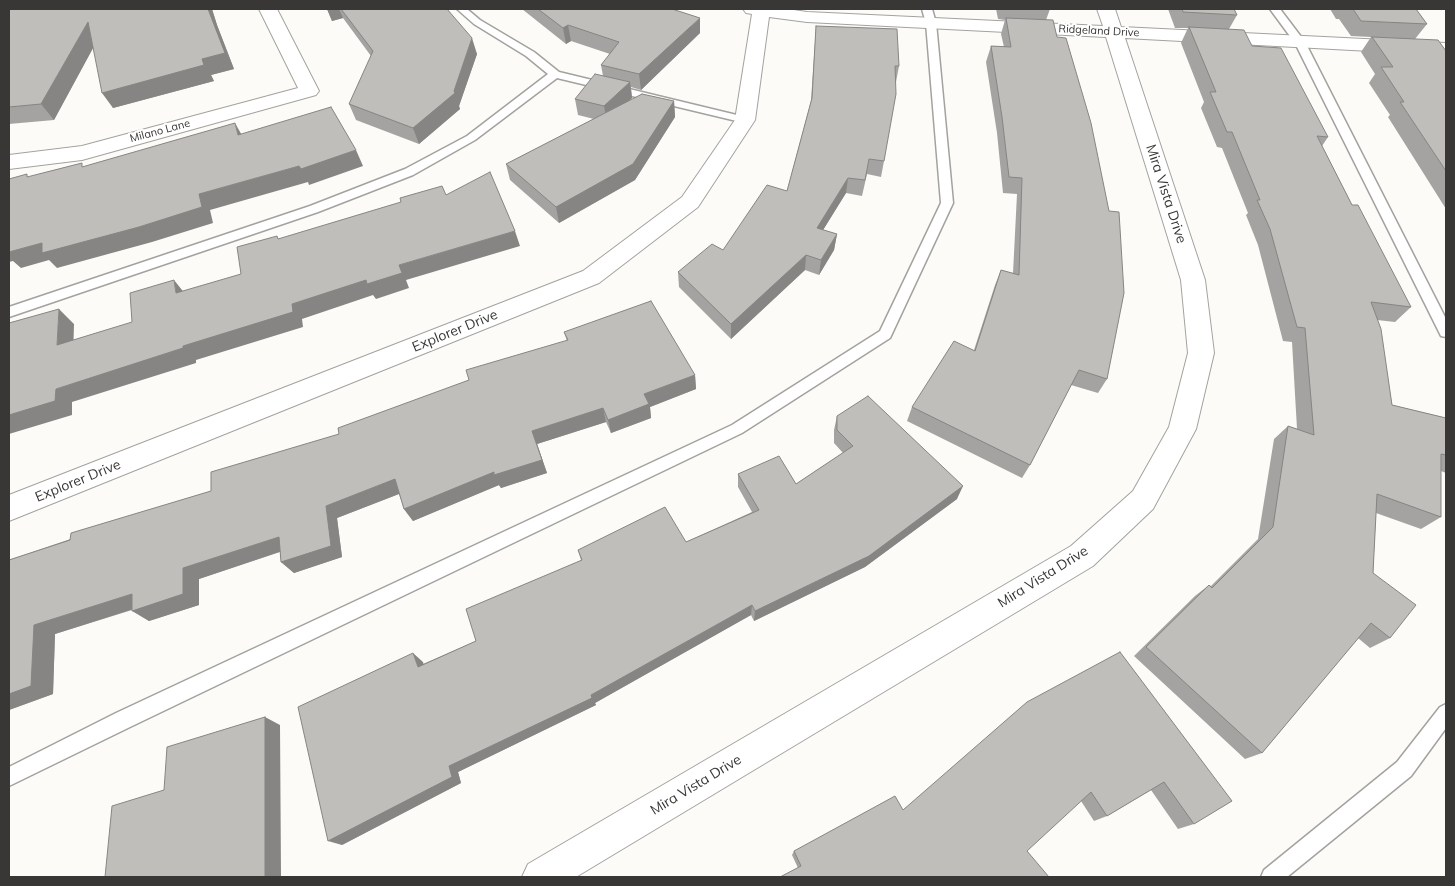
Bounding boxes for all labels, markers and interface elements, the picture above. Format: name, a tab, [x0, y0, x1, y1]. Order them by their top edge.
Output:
street label: Ridgeland Drive	[1058, 22, 1140, 40]
street label: Milano Lane	[128, 117, 192, 145]
street label: Mira Vista Drive	[1142, 142, 1190, 246]
street label: Explorer Drive	[410, 306, 500, 356]
street label: Explorer Drive	[33, 456, 123, 506]
street label: Mira Vista Drive	[995, 543, 1091, 611]
street label: Mira Vista Drive	[647, 751, 745, 819]

